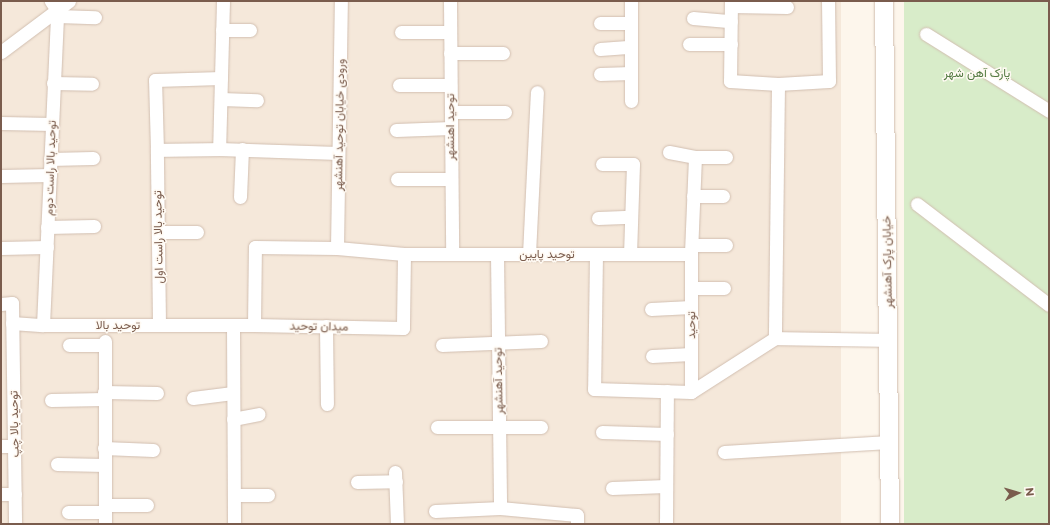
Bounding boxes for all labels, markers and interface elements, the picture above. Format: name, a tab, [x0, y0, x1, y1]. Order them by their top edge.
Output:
street label: ورودی خیابان توحید آهنشهر	[331, 59, 347, 191]
park label: پارک آهن شهر	[944, 66, 1010, 80]
street label: توحید اهنشهر	[443, 94, 457, 160]
street label: توحید بالا راست دوم	[41, 120, 59, 216]
street label: توحید بالا راست اول	[150, 190, 166, 284]
street label: خیابان پارک آهنشهر	[879, 215, 895, 309]
street label: توحید پایین	[519, 247, 575, 261]
street label: توحید	[684, 311, 698, 339]
street label: توحید بالا	[96, 318, 140, 332]
street label: میدان توحید	[289, 318, 349, 334]
street label: توحید آهنشهر	[490, 347, 506, 415]
street label: توحید بالا چپ	[6, 390, 22, 458]
north arrow	[998, 473, 1038, 513]
text: N	[1023, 487, 1037, 497]

